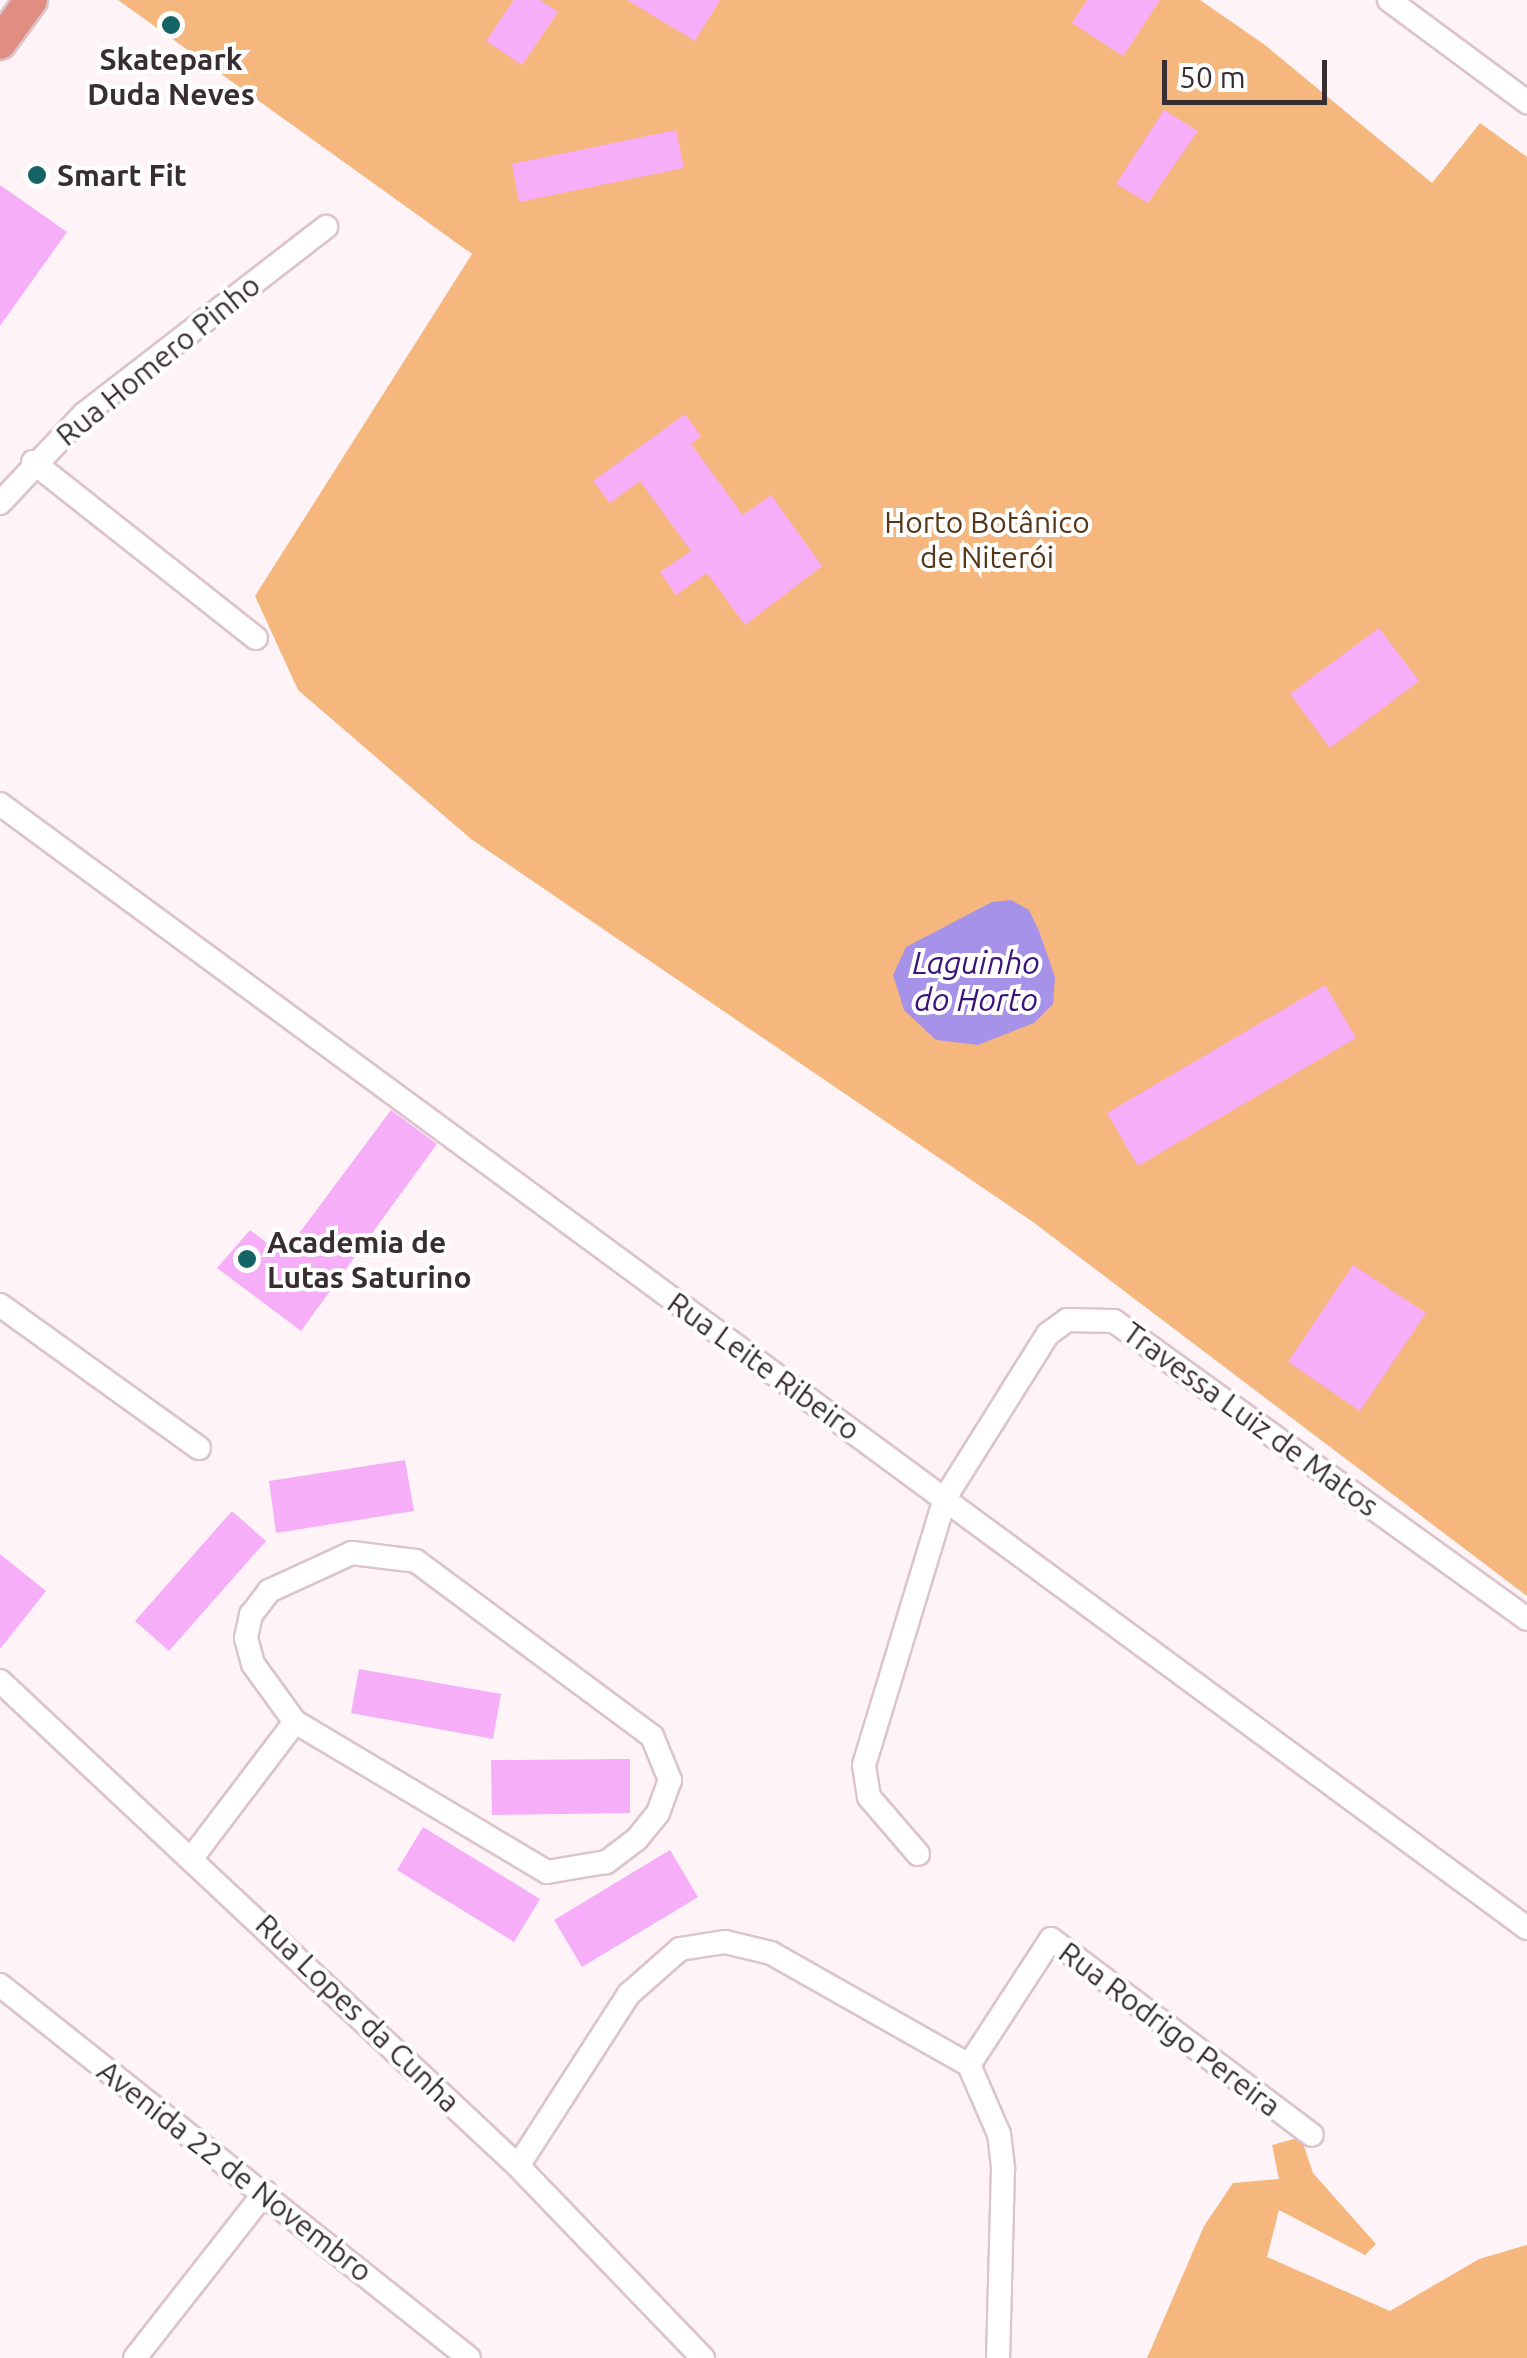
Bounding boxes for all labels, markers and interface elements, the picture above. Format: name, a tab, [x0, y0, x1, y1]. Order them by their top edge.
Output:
marker: Skatepark Duda Neves	[160, 14, 182, 36]
scale bar	[1167, 40, 1332, 102]
place label: Skatepark Duda Neves	[87, 41, 255, 112]
text: 50 m	[1179, 60, 1246, 94]
place label: Smart Fit	[57, 157, 187, 193]
marker: Smart Fit	[26, 164, 48, 186]
street label: Rua Homero Pinho	[49, 267, 267, 453]
park label: Horto Botânico de Niterói	[884, 504, 1090, 574]
water label: Laguinho do Horto	[912, 944, 1040, 1019]
place label: Academia de Lutas Saturino	[267, 1224, 471, 1294]
marker: Academia de Lutas Saturino	[236, 1248, 258, 1270]
street label: Rua Leite Ribeiro	[661, 1284, 867, 1448]
street label: Travessa Luiz de Matos	[1116, 1314, 1386, 1524]
street label: Rua Lopes da Cunha	[248, 1906, 468, 2120]
street label: Rua Rodrigo Pereira	[1052, 1934, 1288, 2124]
street label: Avenida 22 de Novembro	[91, 2053, 379, 2289]

